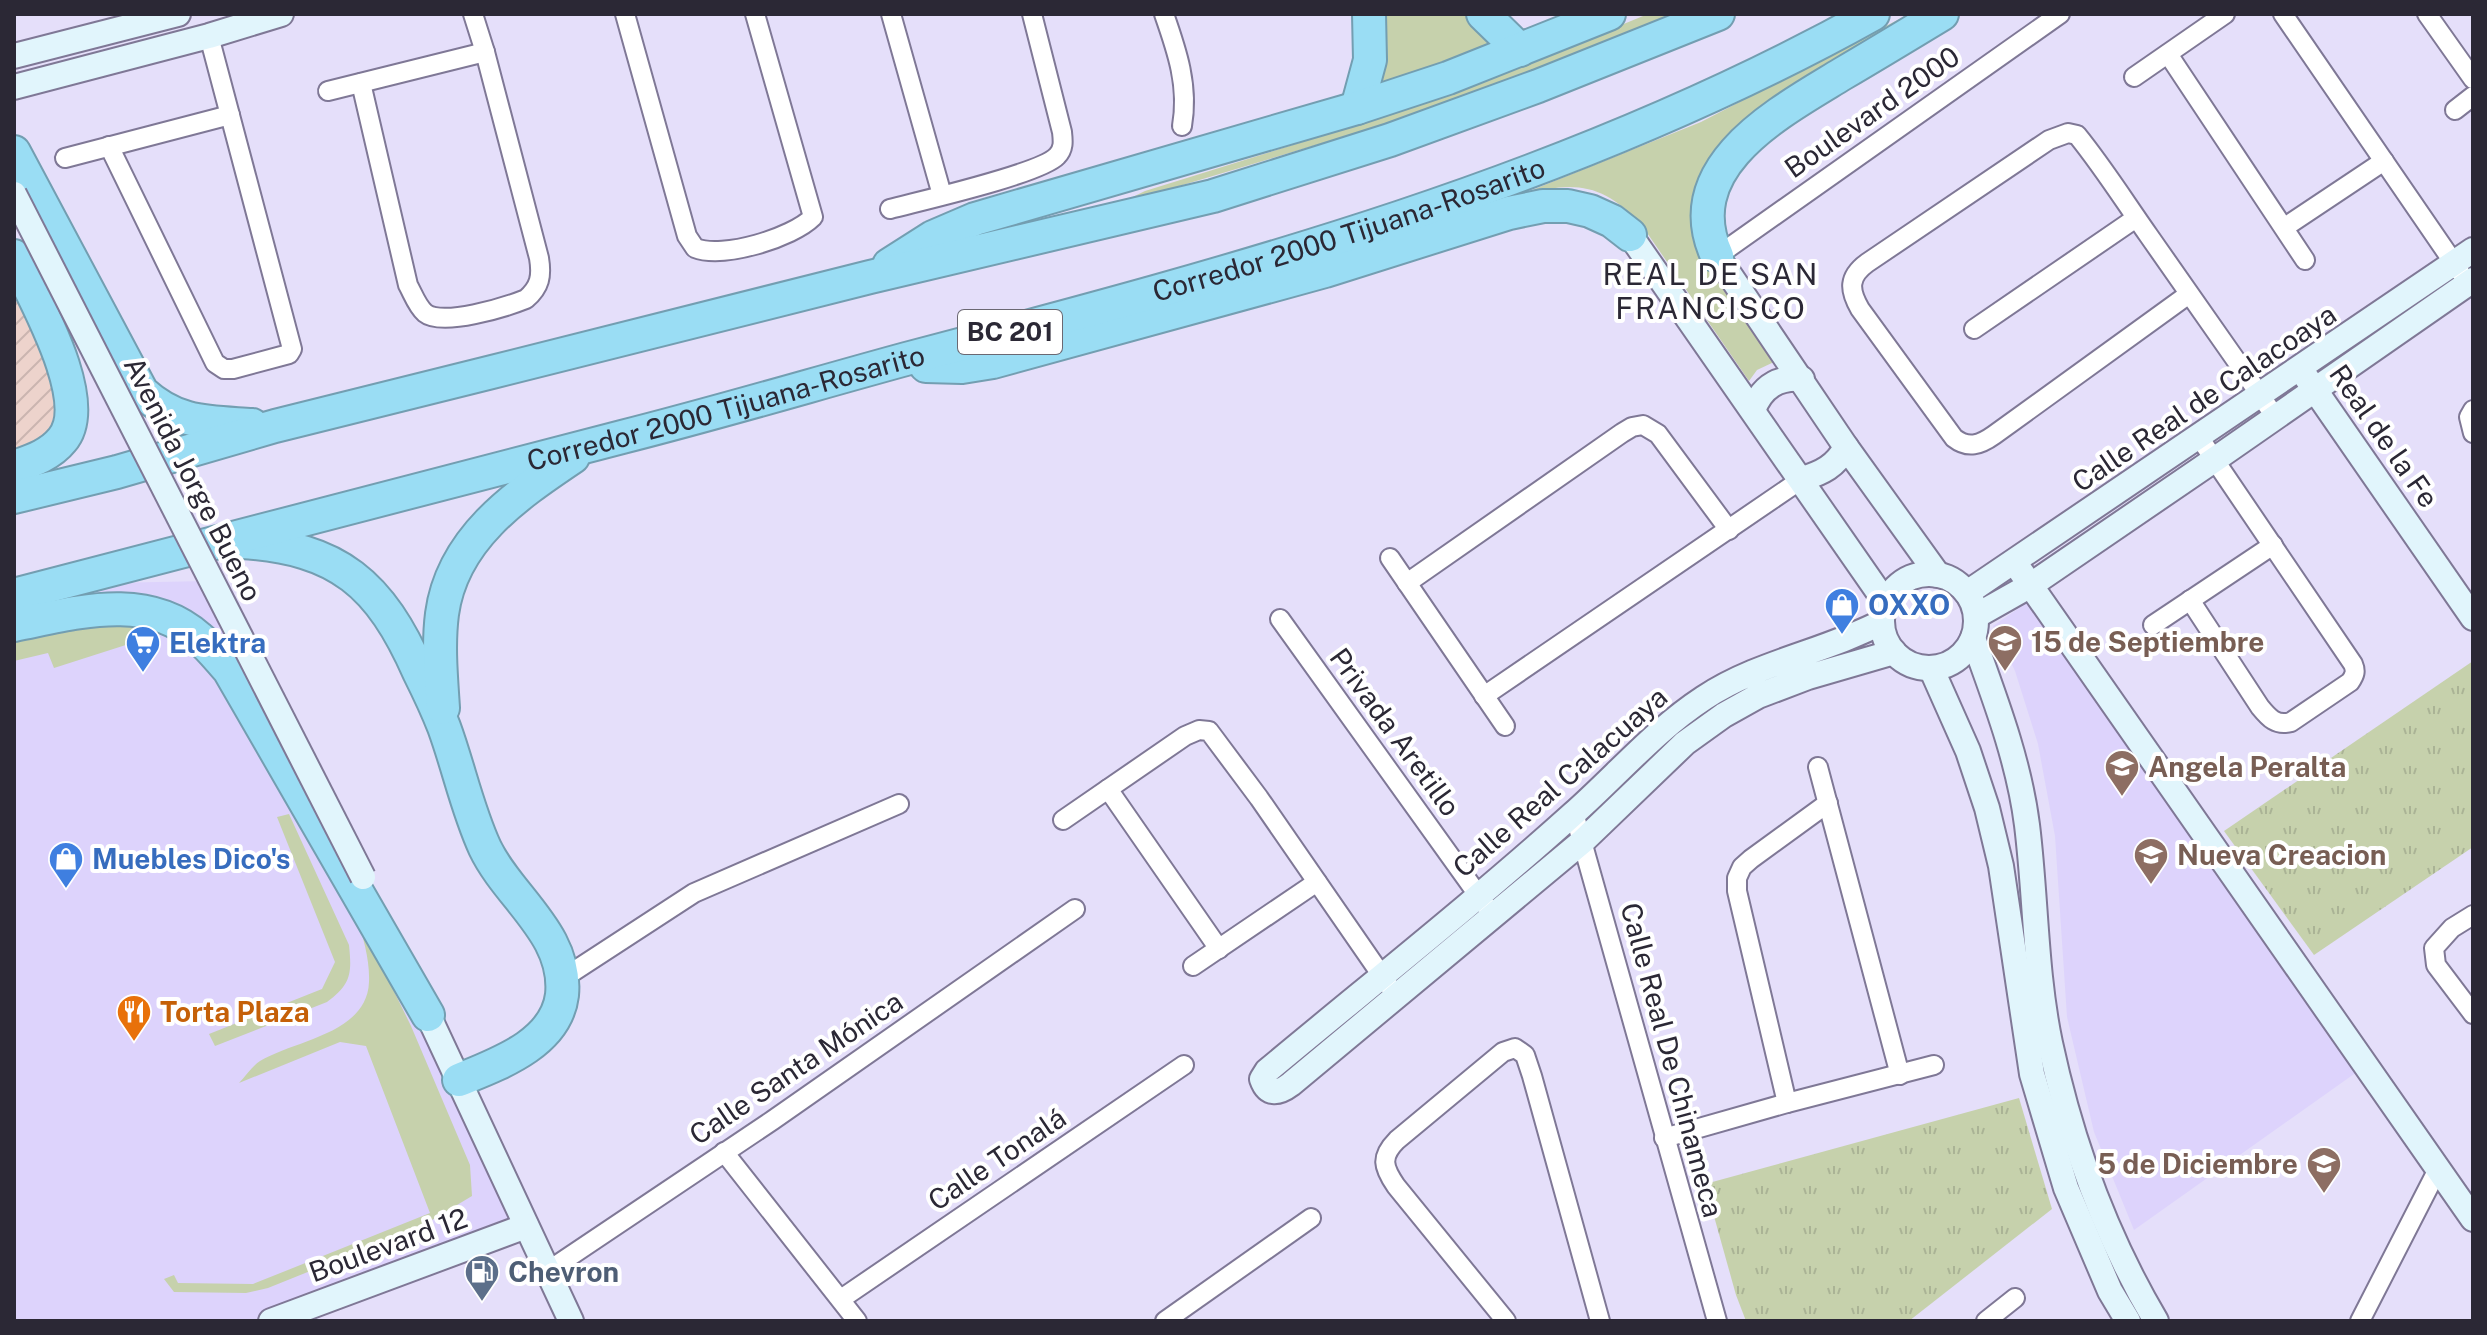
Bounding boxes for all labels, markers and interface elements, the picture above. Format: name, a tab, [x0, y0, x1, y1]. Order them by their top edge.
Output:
street label: Boulevard 2000	[1778, 39, 1965, 184]
street label: Corredor 2000 Tijuana-Rosarito	[1149, 150, 1549, 308]
district label: REAL DE SAN FRANCISCO	[1603, 256, 1819, 326]
street label: Calle Real de Calacoaya	[2066, 297, 2342, 498]
road number: BC 201	[958, 310, 1062, 354]
street label: Corredor 2000 Tijuana-Rosarito	[523, 338, 928, 477]
street label: Avenida Jorge Bueno	[118, 351, 269, 606]
street label: Real de la Fe	[2323, 358, 2446, 513]
shop icon: OXXO	[1823, 586, 1861, 636]
place label: OXXO	[1868, 588, 1950, 621]
school or university icon: 15 de Septiembre	[1986, 623, 2024, 673]
supermarket icon: Elektra	[124, 624, 162, 674]
place label: 15 de Septiembre	[2031, 625, 2264, 658]
place label: Elektra	[169, 626, 266, 659]
street label: Privada Aretillo	[1323, 641, 1467, 822]
street label: Calle Real Calacuaya	[1446, 680, 1673, 884]
school or university icon: Angela Peralta	[2103, 748, 2141, 798]
place label: Angela Peralta	[2148, 750, 2346, 783]
school or university icon: Nueva Creacion	[2132, 836, 2170, 886]
place label: Nueva Creacion	[2177, 838, 2386, 871]
shop icon: Muebles Dico's	[47, 840, 85, 890]
place label: Muebles Dico's	[92, 842, 291, 875]
street label: Calle Real De Chinameca	[1615, 899, 1730, 1221]
street label: Calle Santa Mónica	[683, 984, 908, 1151]
restaurant icon: Torta Plaza	[115, 993, 153, 1043]
place label: Torta Plaza	[160, 995, 310, 1028]
street label: Calle Tonalá	[922, 1100, 1072, 1217]
school or university icon: 5 de Diciembre	[2305, 1145, 2343, 1195]
place label: 5 de Diciembre	[2097, 1147, 2298, 1180]
street label: Boulevard 12	[304, 1201, 471, 1288]
fuel station icon: Chevron	[463, 1253, 501, 1303]
place label: Chevron	[508, 1255, 619, 1288]

